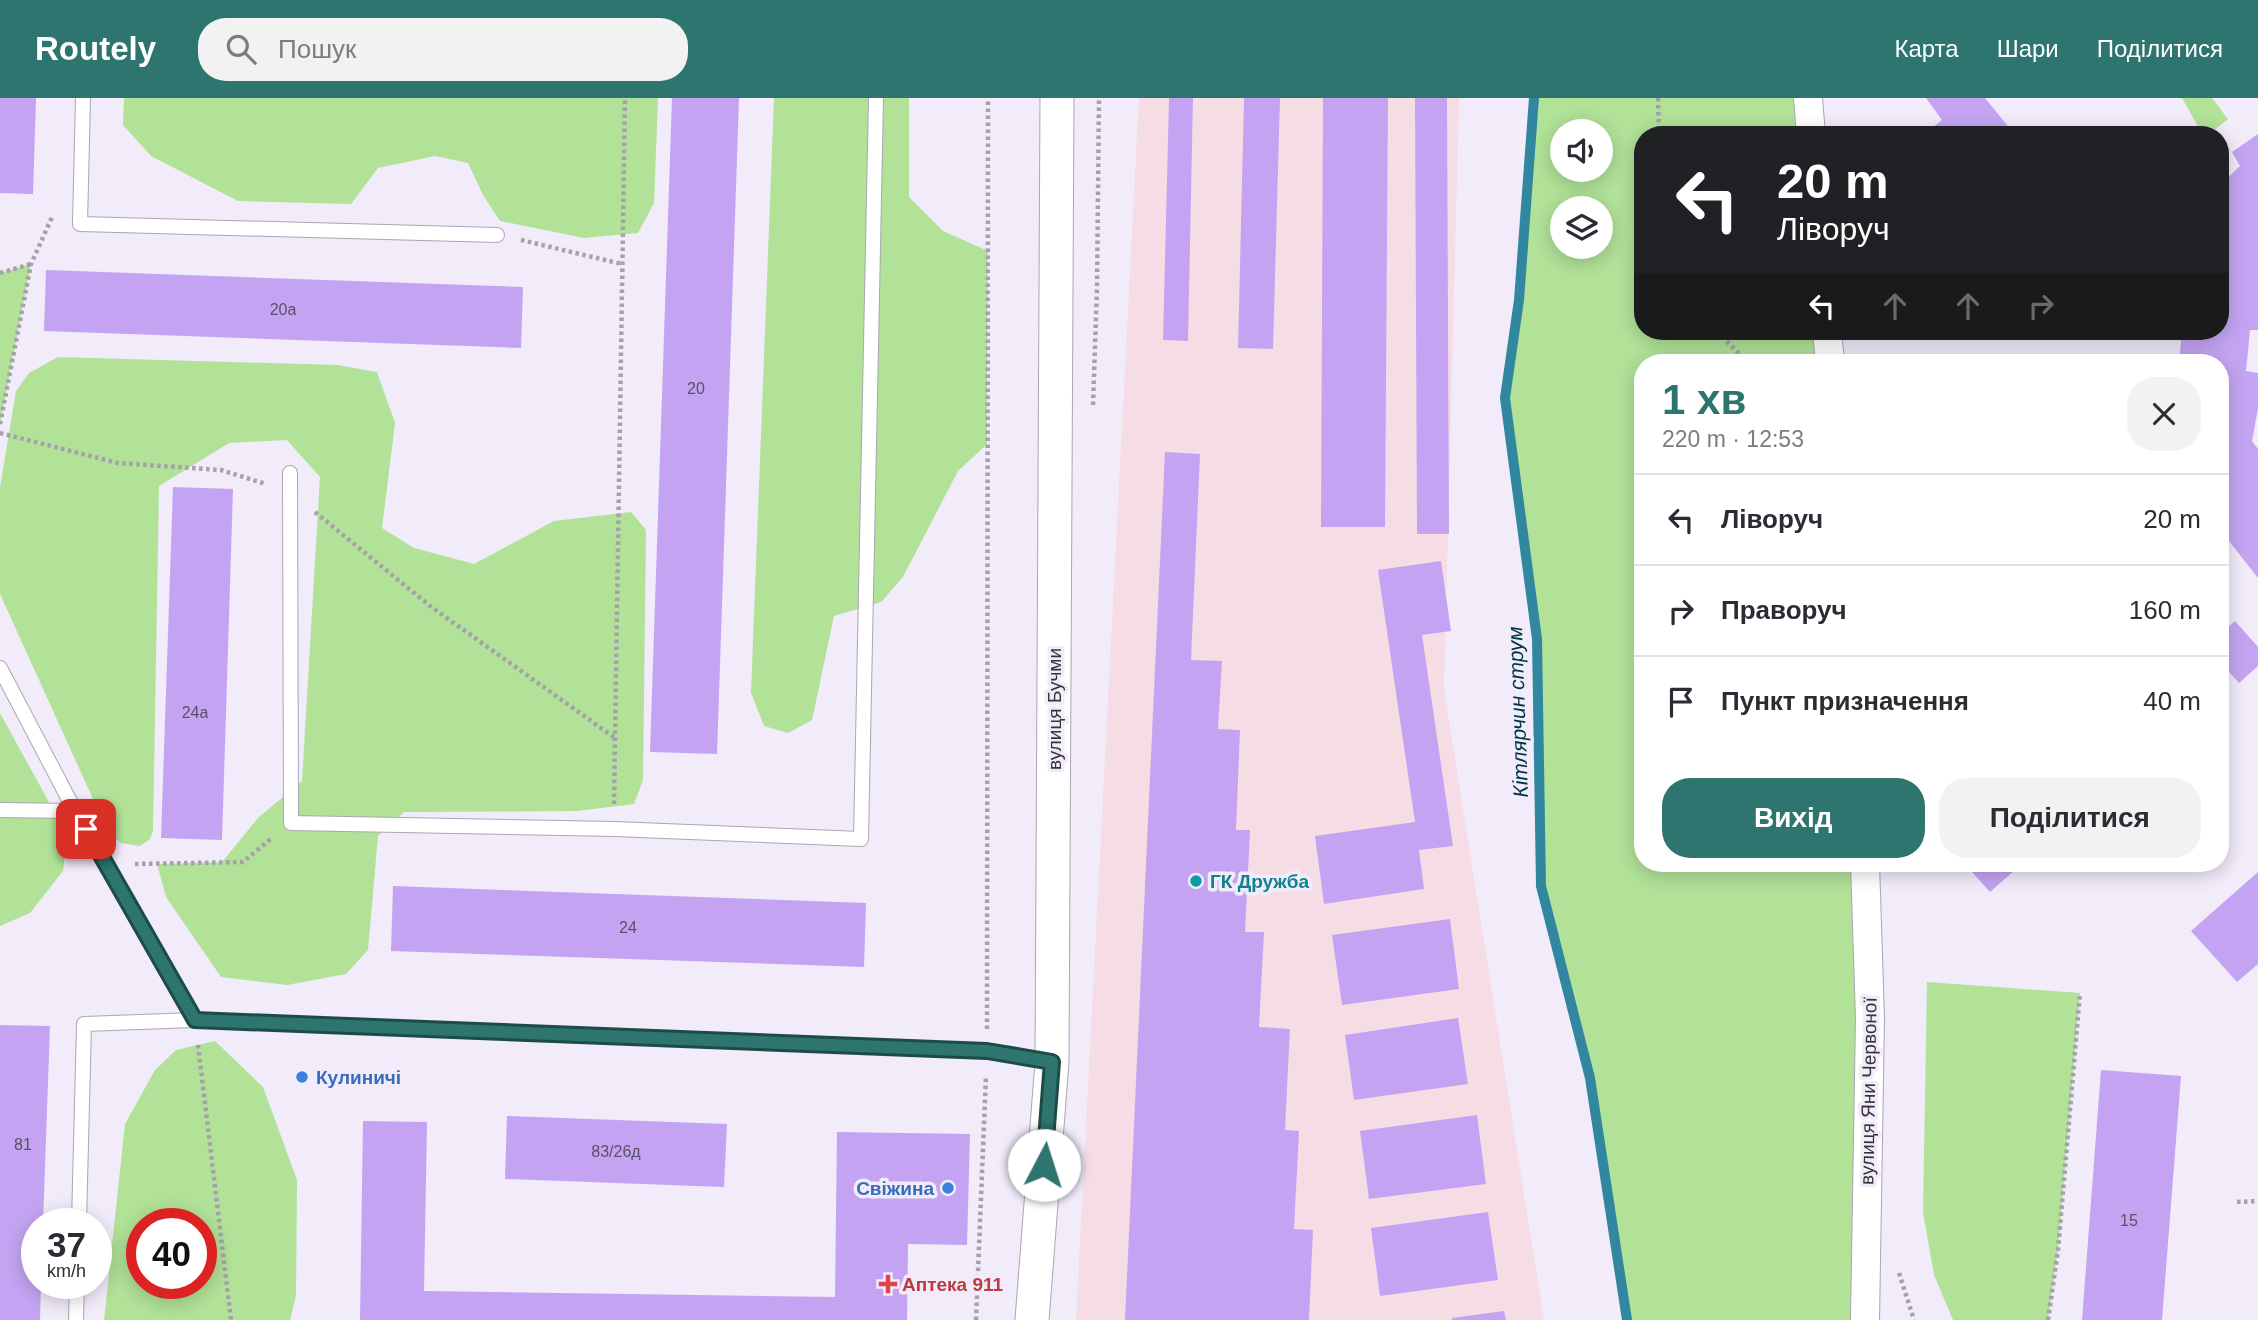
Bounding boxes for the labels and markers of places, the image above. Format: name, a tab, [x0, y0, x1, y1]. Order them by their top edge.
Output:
pin	[56, 799, 116, 859]
place label: ГК Дружба	[1210, 871, 1310, 892]
marker: ГК Дружба	[1188, 873, 1204, 889]
place label: Кулиничі	[316, 1067, 401, 1088]
marker: Кулиничі	[294, 1069, 310, 1085]
place label: Свіжина	[856, 1178, 934, 1199]
marker: Свіжина	[940, 1180, 956, 1196]
place label: Аптека 911	[902, 1274, 1004, 1295]
marker: Аптека 911	[880, 1276, 896, 1292]

